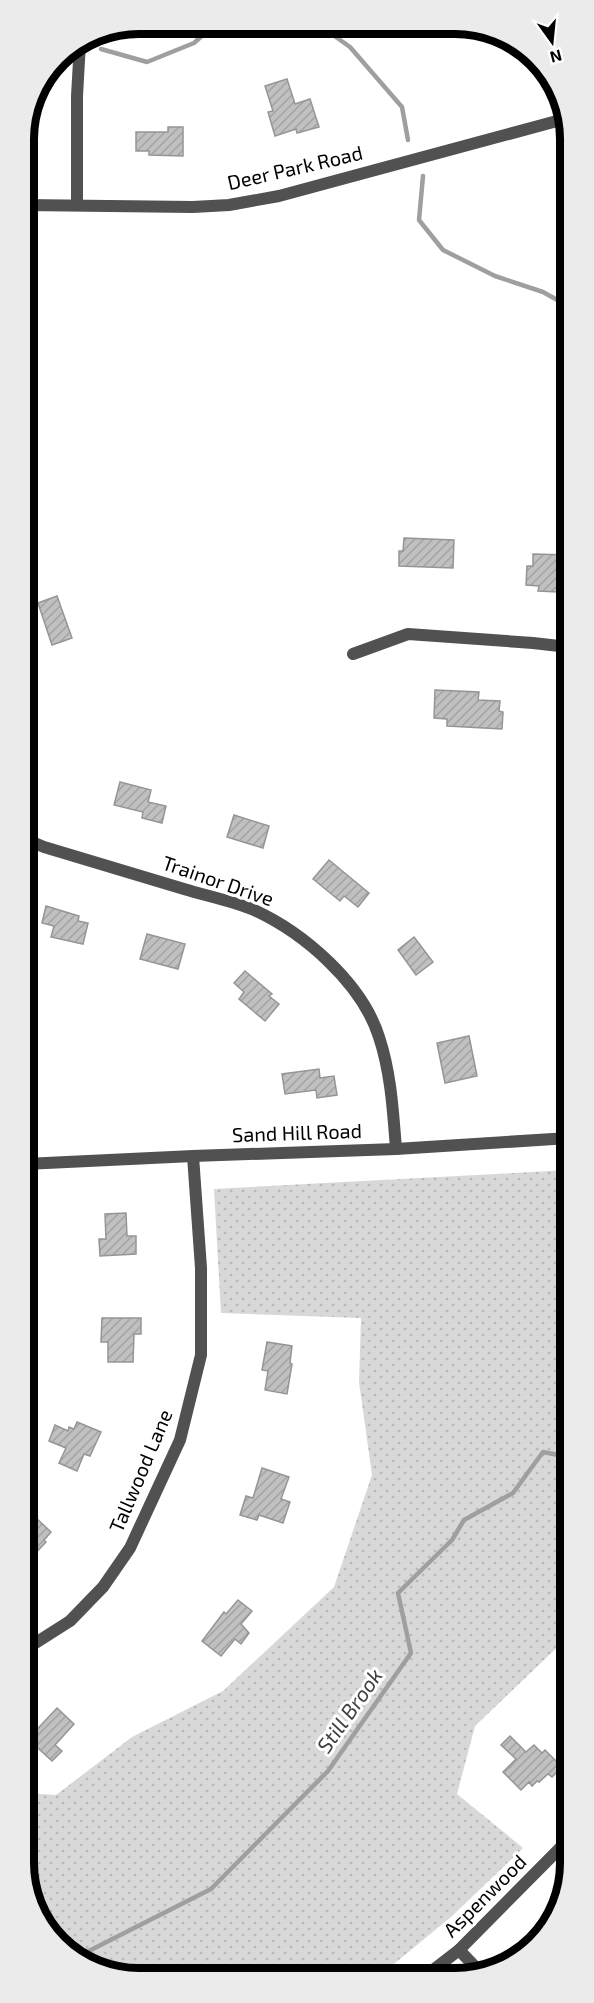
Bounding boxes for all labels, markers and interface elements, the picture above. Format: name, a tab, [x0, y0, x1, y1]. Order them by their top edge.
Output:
north arrow	[522, 12, 582, 72]
text: N	[548, 46, 564, 68]
street label: Deer Park Road	[225, 140, 365, 194]
street label: Trainor Drive	[159, 850, 277, 910]
street label: Sand Hill Road	[232, 1118, 362, 1146]
street label: Tallwood Lane	[103, 1406, 177, 1536]
water label: Still Brook	[311, 1663, 387, 1757]
street label: Aspenwood	[438, 1849, 531, 1942]

